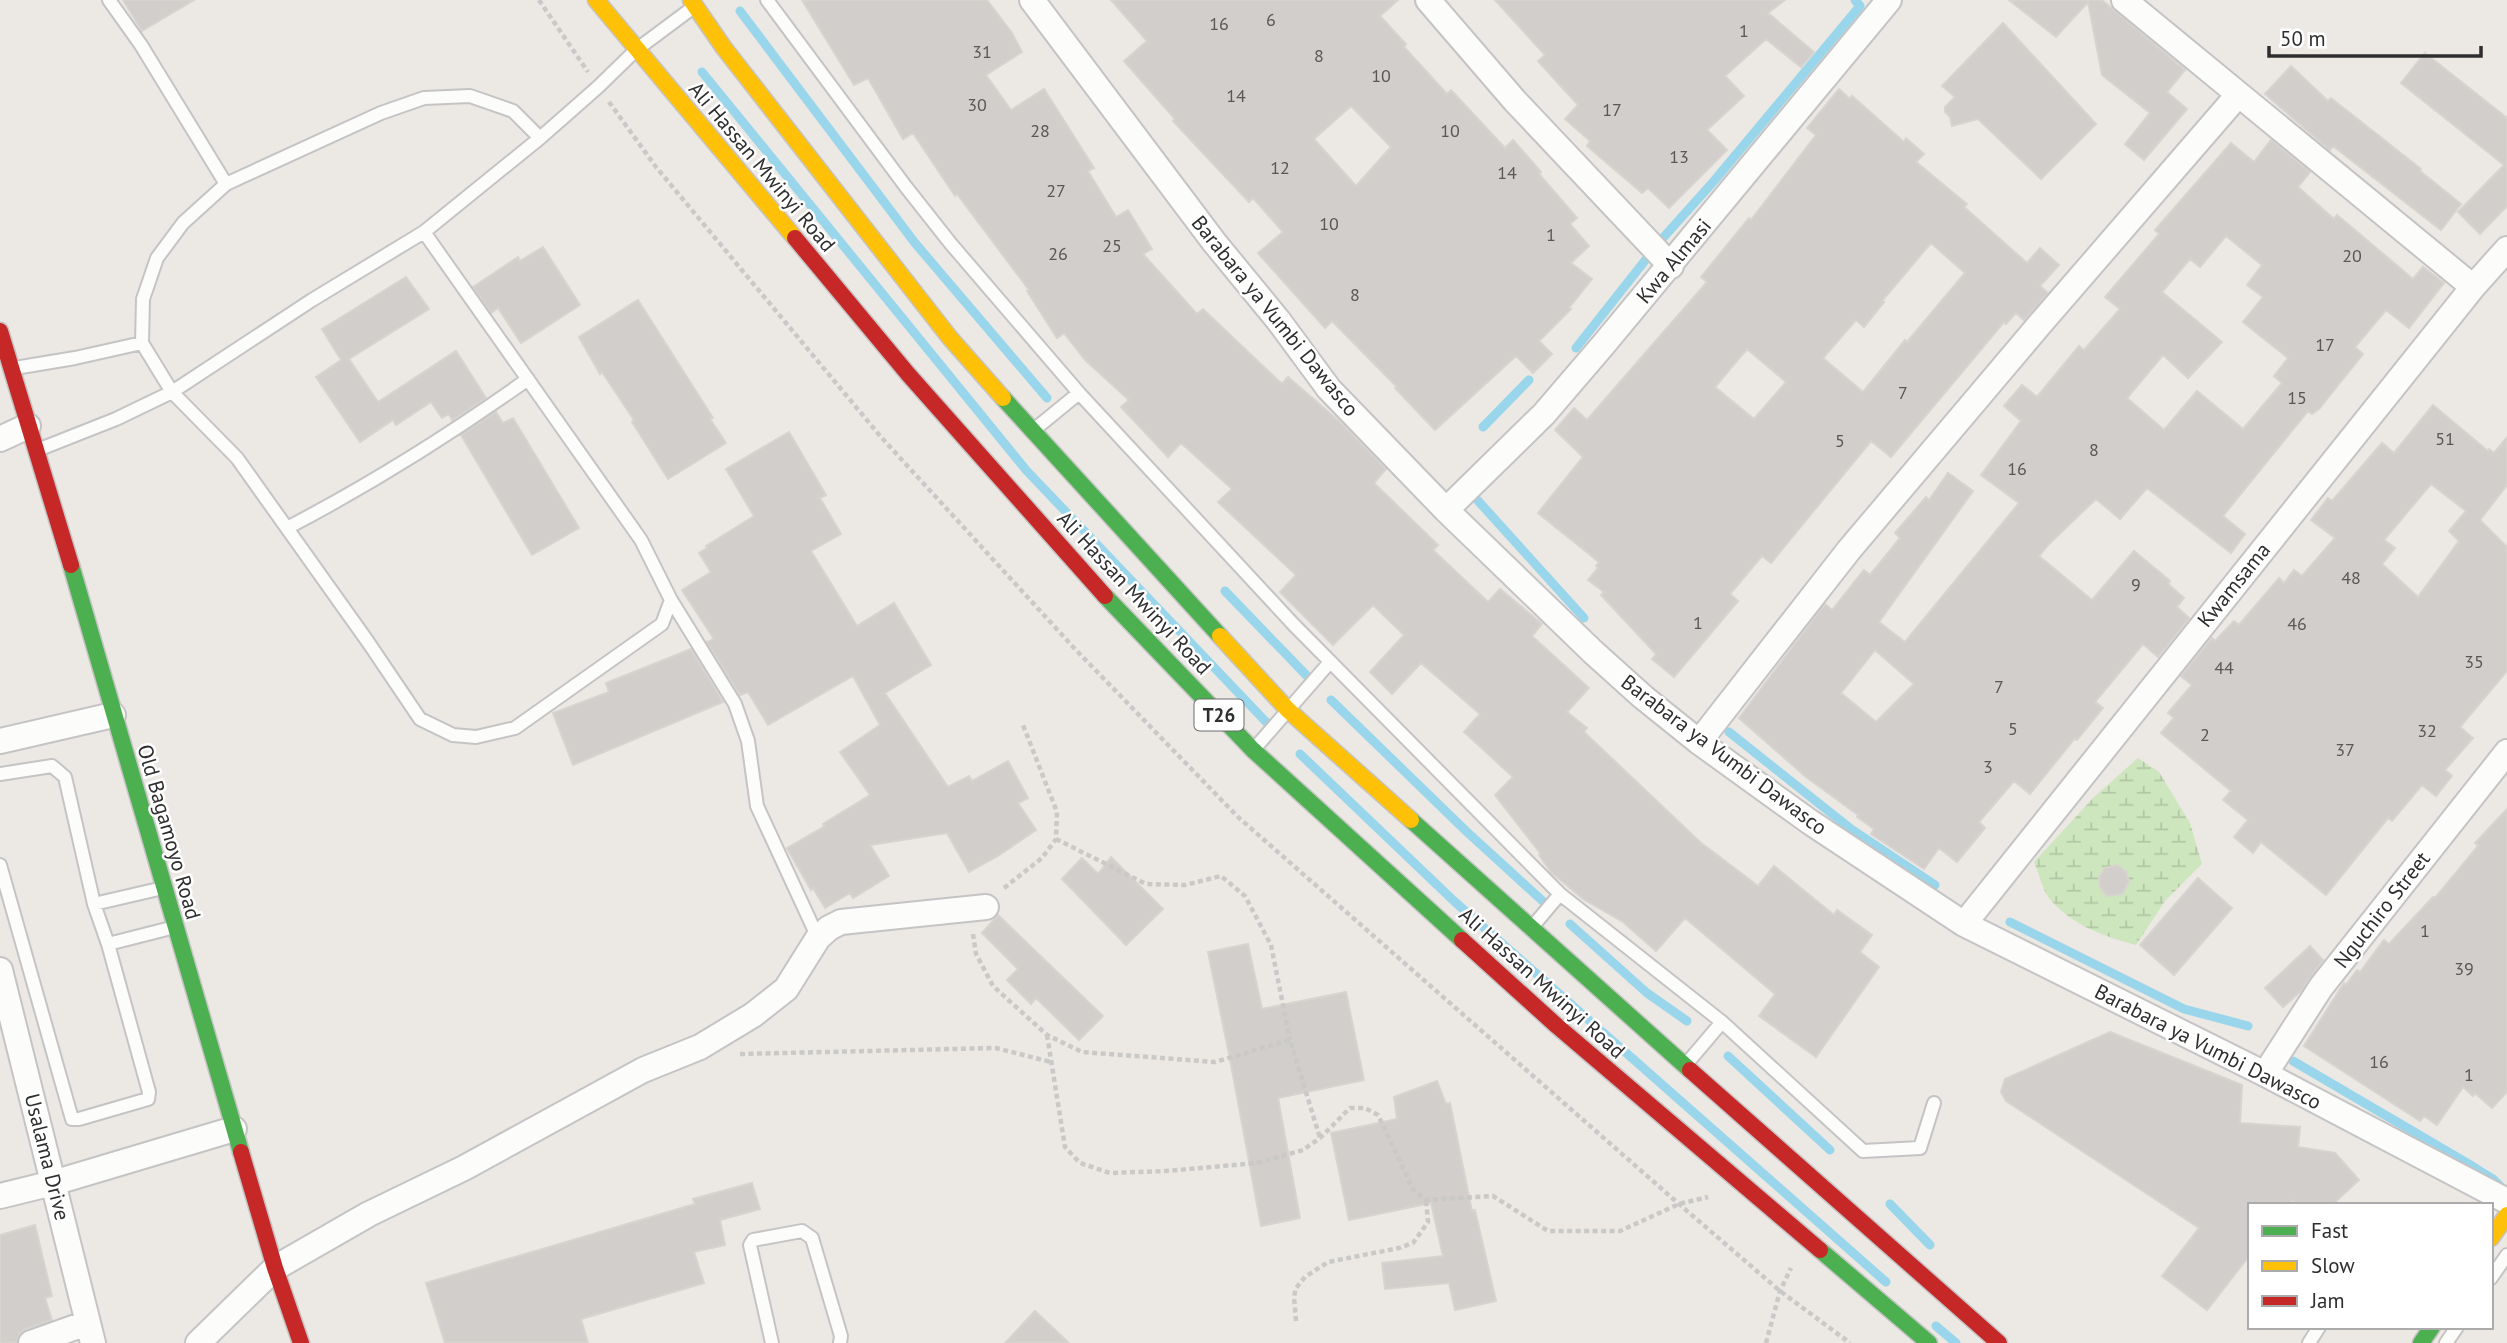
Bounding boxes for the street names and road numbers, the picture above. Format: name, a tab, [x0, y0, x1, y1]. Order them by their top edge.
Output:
street label: Ali Hassan Mwinyi Road	[683, 76, 842, 257]
street label: Barabara ya Vumbi Dawasco	[1186, 210, 1365, 422]
street label: Kwa Almasi	[1630, 213, 1717, 309]
street label: Ali Hassan Mwinyi Road	[1052, 505, 1217, 680]
street label: Kwamsama	[2191, 537, 2276, 633]
street label: Barabara ya Vumbi Dawasco	[1616, 668, 1833, 841]
road number: T26	[1194, 700, 1244, 730]
street label: Old Bagamoyo Road	[132, 741, 207, 922]
street label: Nguchiro Street	[2328, 846, 2436, 974]
street label: Ali Hassan Mwinyi Road	[1454, 901, 1631, 1064]
street label: Barabara ya Vumbi Dawasco	[2090, 978, 2326, 1116]
street label: Usalama Drive	[19, 1091, 76, 1223]

